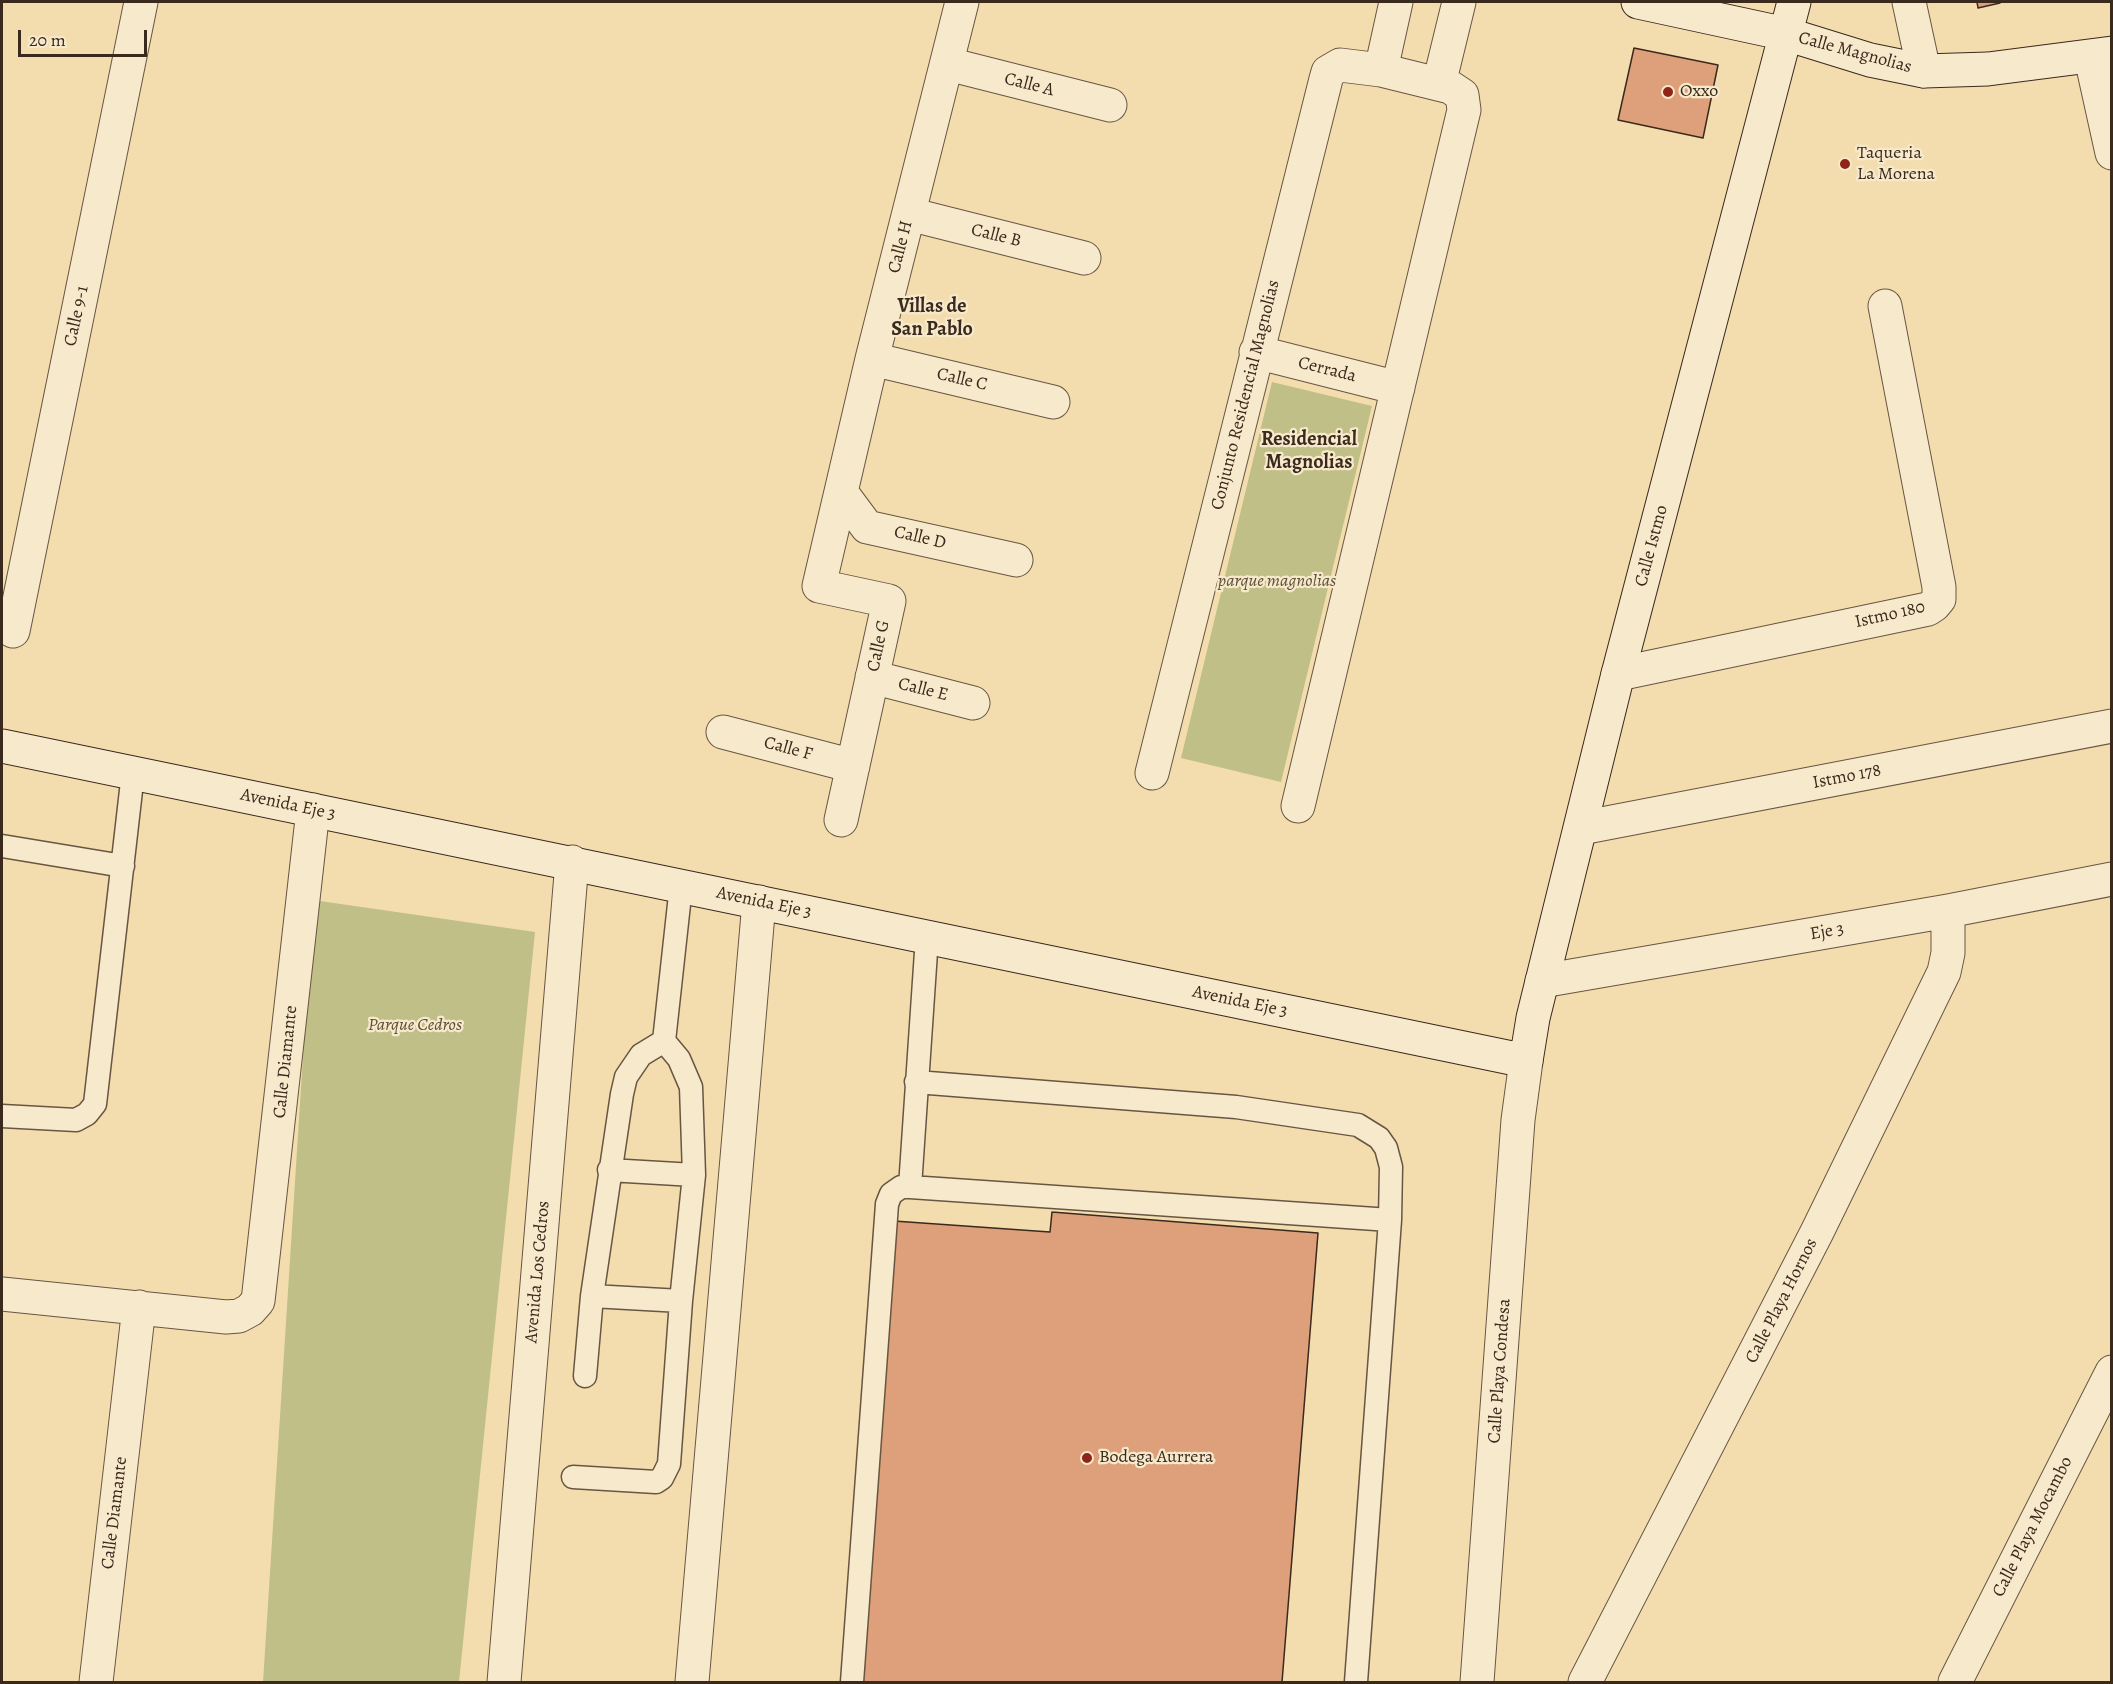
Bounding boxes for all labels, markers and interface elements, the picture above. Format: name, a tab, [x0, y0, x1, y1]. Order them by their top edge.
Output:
scale bar	[21, 18, 150, 56]
street label: Calle Magnolias	[1796, 27, 1914, 79]
text: 20 m	[29, 28, 66, 52]
street label: Calle A	[1002, 68, 1056, 102]
place label: Oxxo	[1680, 81, 1718, 103]
marker: Oxxo	[1661, 85, 1675, 99]
place label: Taqueria La Morena	[1857, 143, 1935, 186]
marker: Taqueria La Morena	[1838, 157, 1852, 171]
street label: Calle H	[884, 218, 918, 276]
street label: Calle B	[969, 219, 1023, 253]
street label: Conjunto Residencial Magnolias	[1207, 278, 1285, 512]
street label: Calle 9-1	[60, 284, 94, 348]
district label: Villas de San Pablo	[891, 295, 973, 342]
street label: Cerrada	[1296, 352, 1358, 388]
street label: Calle C	[935, 364, 989, 396]
district label: Residencial Magnolias	[1261, 428, 1357, 475]
street label: Calle Istmo	[1631, 503, 1673, 589]
street label: Calle D	[892, 522, 948, 554]
park label: parque magnolias	[1218, 571, 1336, 593]
street label: Istmo 180	[1853, 596, 1927, 634]
street label: Calle G	[863, 618, 895, 674]
street label: Calle E	[896, 673, 950, 707]
street label: Calle F	[761, 732, 815, 766]
street label: Istmo 178	[1811, 760, 1883, 794]
street label: Avenida Eje 3	[238, 784, 338, 826]
street label: Avenida Eje 3	[714, 882, 814, 924]
street label: Eje 3	[1808, 918, 1846, 946]
street label: Avenida Eje 3	[1190, 981, 1290, 1023]
street label: Calle Diamante	[269, 1004, 303, 1120]
park label: Parque Cedros	[368, 1015, 462, 1037]
street label: Avenida Los Cedros	[521, 1200, 555, 1344]
street label: Calle Playa Hornos	[1741, 1235, 1823, 1367]
street label: Calle Playa Condesa	[1484, 1298, 1516, 1444]
place label: Bodega Aurrera	[1099, 1447, 1213, 1469]
marker: Bodega Aurrera	[1080, 1451, 1094, 1465]
street label: Calle Playa Mocambo	[1988, 1453, 2078, 1601]
street label: Calle Diamante	[97, 1455, 133, 1571]

